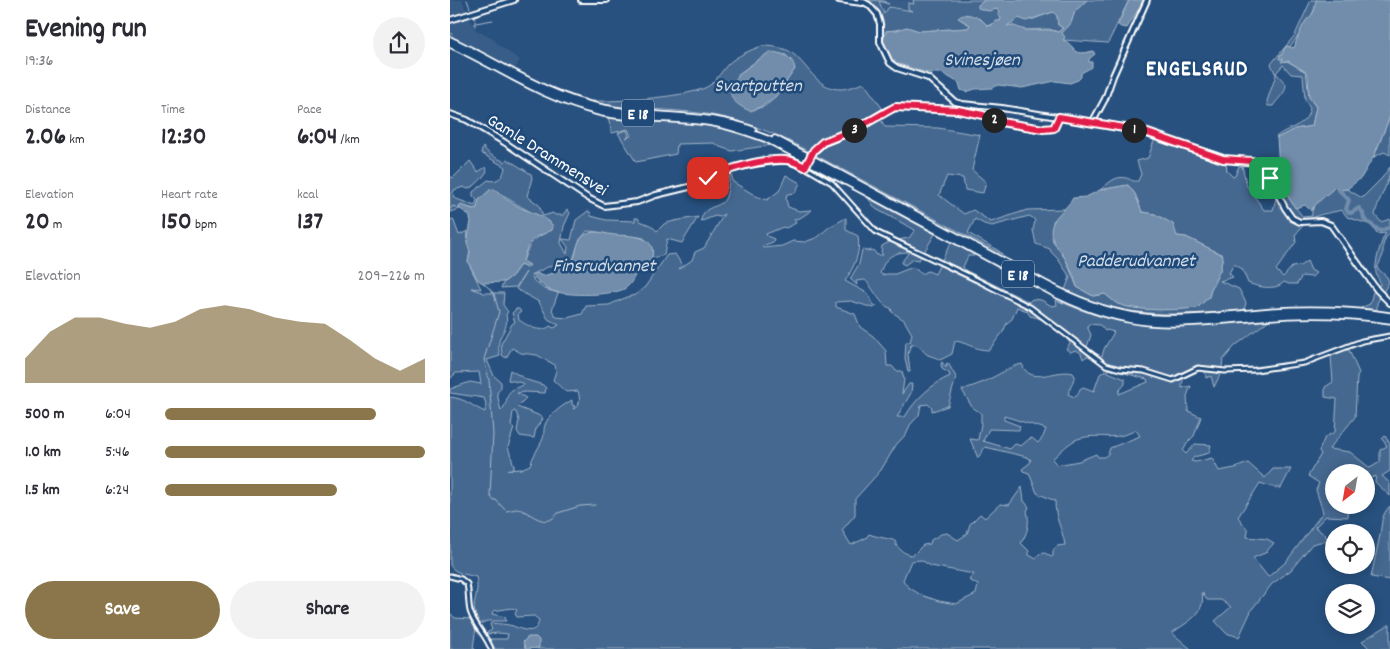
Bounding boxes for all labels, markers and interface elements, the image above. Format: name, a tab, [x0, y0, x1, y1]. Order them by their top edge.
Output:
text: Evening run	[25, 11, 147, 51]
button: share	[373, 17, 425, 69]
water label: Svinesjøen	[944, 48, 1021, 75]
text: 19:36	[25, 50, 53, 73]
district label: ENGELSRUD	[1146, 55, 1248, 86]
water label: Svartputten	[714, 74, 803, 101]
text: Distance	[25, 100, 71, 120]
text: Time	[161, 100, 185, 120]
text: Pace	[297, 100, 322, 120]
road number: E 18	[622, 100, 654, 126]
pin: 2	[982, 108, 1006, 132]
street label: Gamle Drammensvei	[482, 109, 612, 203]
text: 2	[991, 110, 998, 130]
pin: 3	[842, 118, 866, 142]
pin: 1	[1122, 118, 1146, 142]
text: 2.06	[25, 120, 66, 156]
text: 12:30	[161, 120, 206, 156]
text: 6:04	[297, 120, 337, 156]
text: 3	[851, 120, 858, 140]
text: 1	[1133, 120, 1136, 140]
text: km	[66, 130, 85, 150]
text: /km	[337, 130, 360, 150]
pin	[687, 157, 729, 199]
pin	[1249, 157, 1291, 199]
icon: check	[694, 164, 722, 192]
icon: arrive	[1256, 164, 1284, 192]
text: Elevation	[25, 185, 74, 205]
text: Heart rate	[161, 185, 218, 205]
text: kcal	[297, 185, 318, 205]
text: 20	[25, 205, 50, 241]
text: 150	[161, 205, 192, 241]
text: 137	[297, 205, 323, 241]
text: m	[50, 215, 62, 235]
text: bpm	[192, 215, 217, 235]
water label: Padderudvannet	[1077, 249, 1197, 276]
water label: Finsrudvannet	[553, 254, 657, 281]
road number: E 18	[1002, 260, 1034, 288]
text: Elevation	[25, 265, 81, 288]
text: 209–226 m	[358, 265, 425, 288]
text: 500 m	[25, 403, 65, 426]
text: 6:04	[105, 403, 131, 426]
text: 1.0 km	[25, 441, 61, 464]
text: 5:46	[105, 441, 130, 464]
north arrow	[1325, 464, 1375, 514]
map controls	[1325, 464, 1375, 634]
text: 1.5 km	[25, 479, 60, 502]
text: 6:24	[105, 479, 129, 502]
button: locate	[1325, 524, 1375, 574]
button: Save	[25, 581, 220, 639]
button: Share	[230, 581, 425, 639]
button: layers	[1325, 584, 1375, 634]

